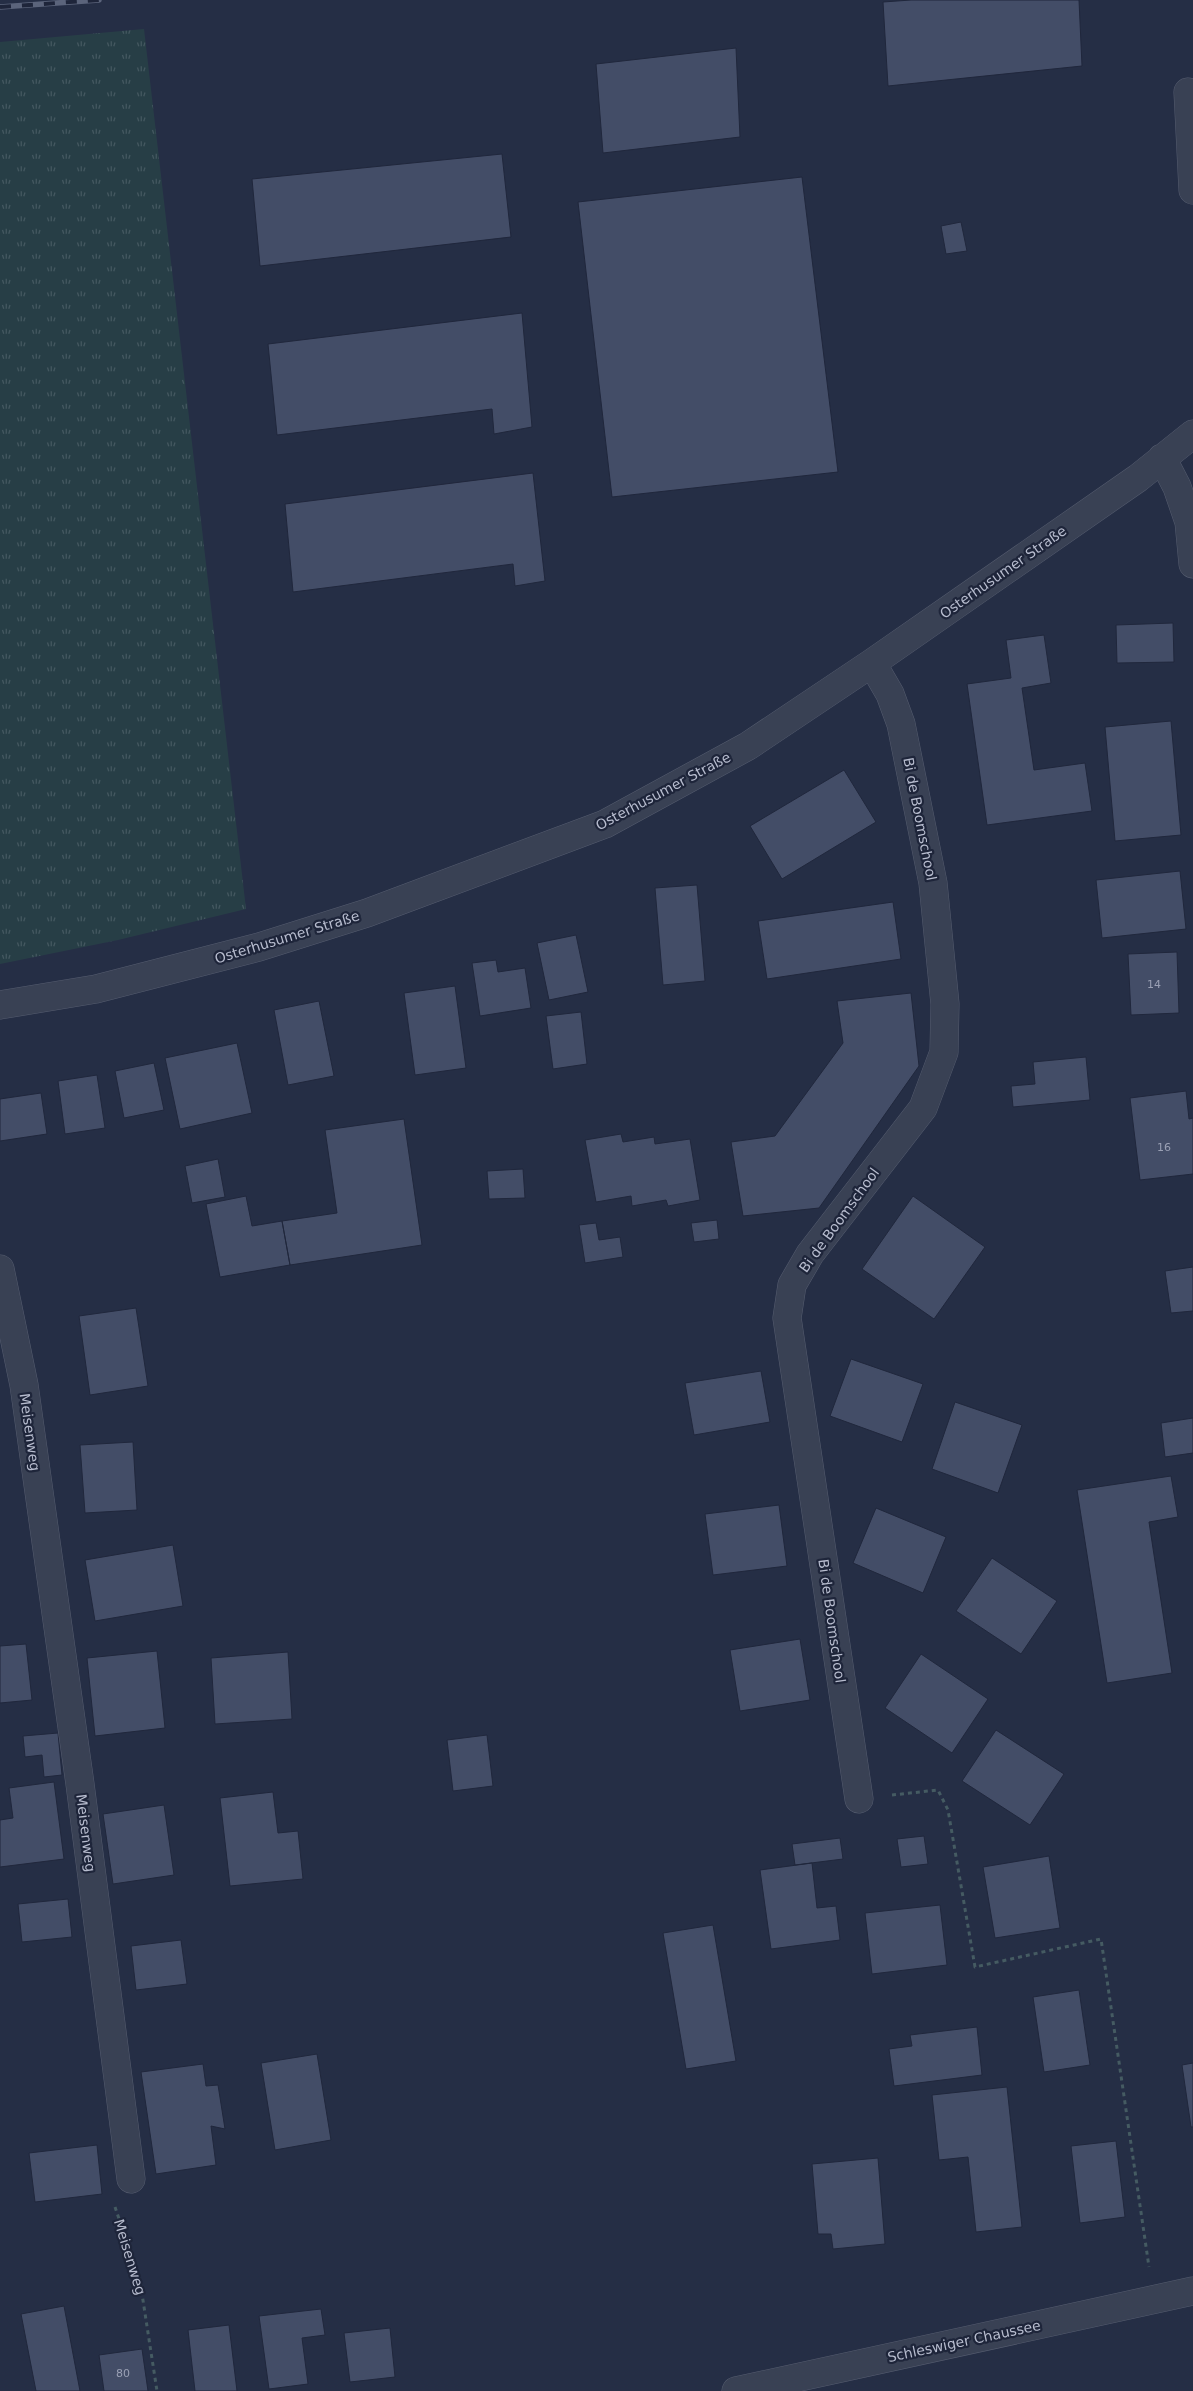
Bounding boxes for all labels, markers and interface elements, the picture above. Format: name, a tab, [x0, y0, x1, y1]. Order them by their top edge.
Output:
street label: Osterhusumer Straße	[937, 522, 1069, 622]
street label: Osterhusumer Straße	[593, 749, 733, 833]
street label: Bi de Boomschool	[900, 756, 940, 882]
street label: Osterhusumer Straße	[213, 907, 361, 967]
house number: 14	[1147, 978, 1161, 991]
house number: 16	[1157, 1141, 1171, 1154]
street label: Bi de Boomschool	[796, 1165, 882, 1275]
street label: Meisenweg	[17, 1392, 43, 1472]
street label: Bi de Boomschool	[815, 1558, 849, 1684]
street label: Meisenweg	[73, 1793, 99, 1873]
street label: Meisenweg	[111, 2217, 149, 2297]
street label: Schleswiger Chaussee	[886, 2317, 1042, 2365]
house number: 80	[116, 2367, 130, 2380]

